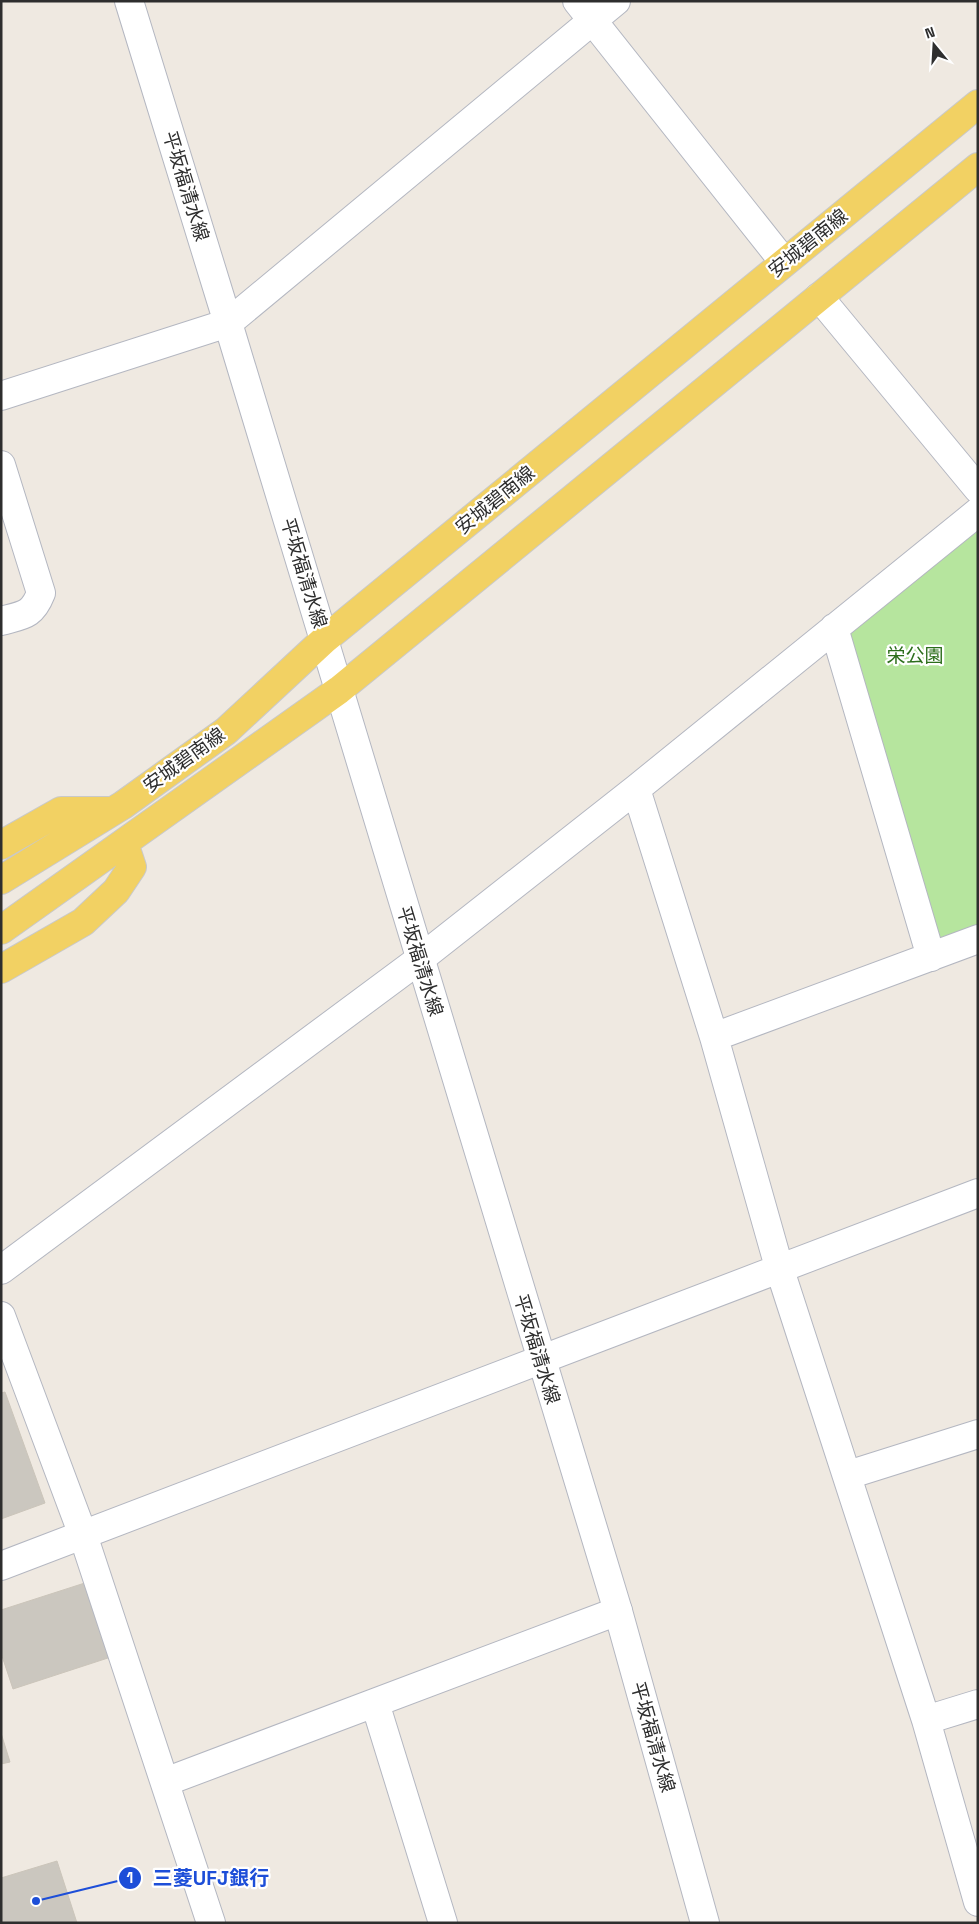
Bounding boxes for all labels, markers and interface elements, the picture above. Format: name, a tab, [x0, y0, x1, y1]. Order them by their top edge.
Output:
north arrow	[909, 20, 959, 70]
text: N	[923, 23, 937, 43]
street label: 平坂福清水線	[157, 128, 215, 244]
street label: 安城碧南線	[763, 203, 853, 283]
street label: 安城碧南線	[450, 460, 540, 540]
street label: 平坂福清水線	[275, 515, 333, 631]
park label: 栄公園	[886, 643, 944, 668]
street label: 安城碧南線	[138, 722, 230, 798]
street label: 平坂福清水線	[391, 903, 449, 1019]
street label: 平坂福清水線	[508, 1291, 566, 1407]
street label: 平坂福清水線	[625, 1679, 681, 1795]
callout: 三菱UFJ銀行	[118, 1860, 279, 1895]
text: 三菱UFJ銀行	[153, 1865, 269, 1891]
text: 1	[127, 1868, 133, 1887]

